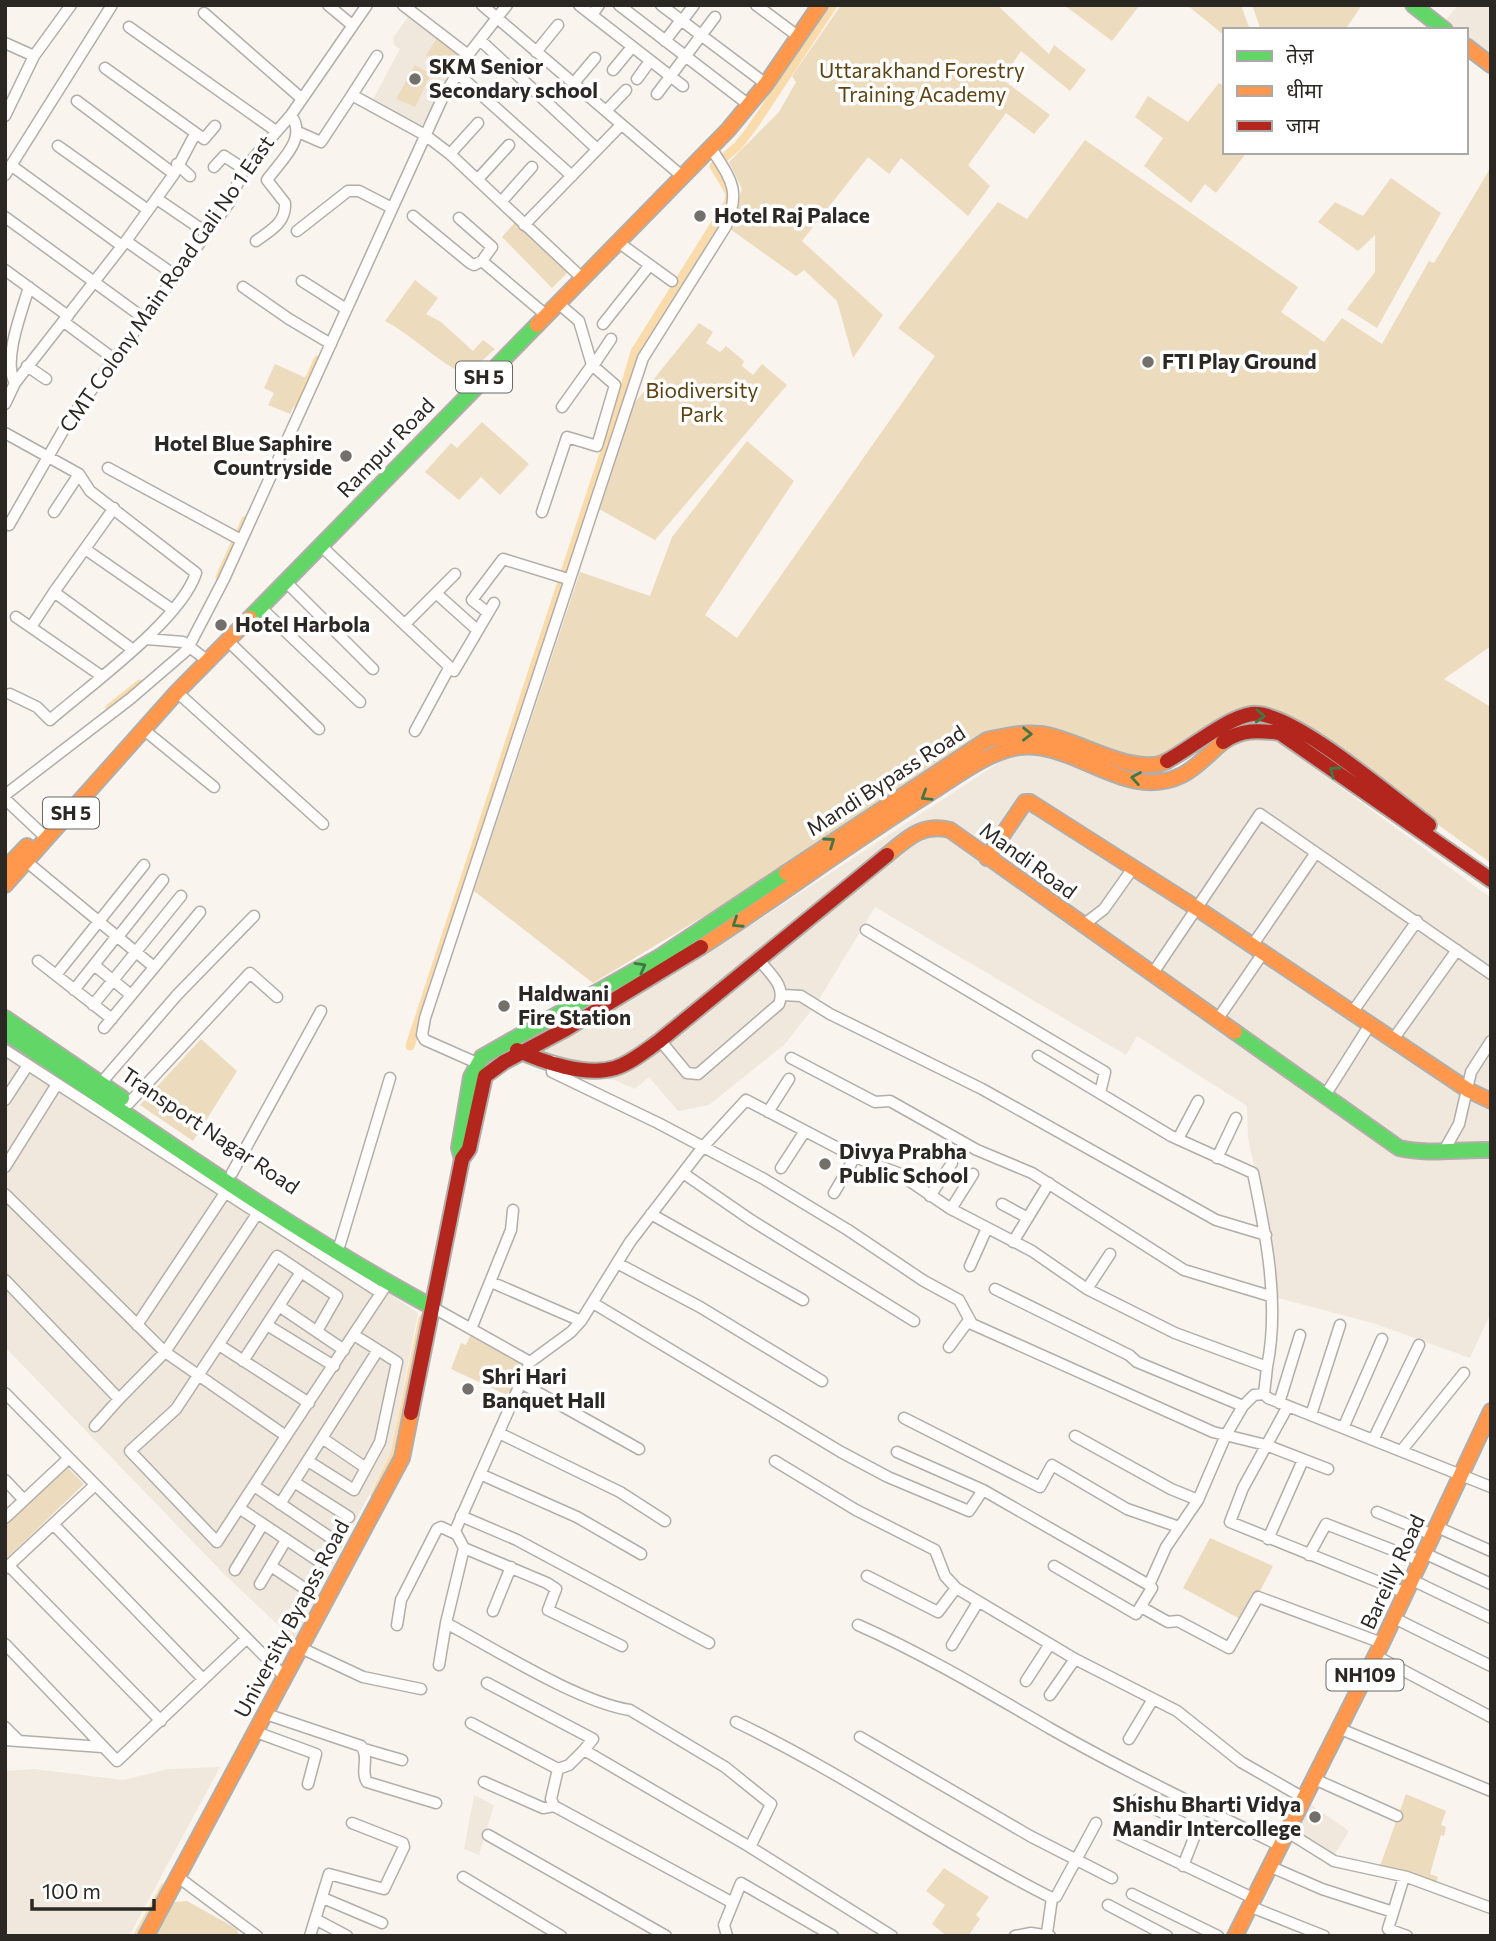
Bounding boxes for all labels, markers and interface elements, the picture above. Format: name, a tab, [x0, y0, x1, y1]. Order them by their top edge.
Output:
legend	[1223, 28, 1468, 154]
text: तेज़	[1286, 42, 1314, 67]
place label: SKM Senior Secondary school	[429, 53, 598, 102]
park label: Uttarakhand Forestry Training Academy	[819, 57, 1025, 106]
marker: SKM Senior Secondary school	[407, 71, 423, 87]
text: धीमा	[1286, 77, 1323, 102]
text: जाम	[1286, 112, 1320, 137]
street label: CMT Colony Main Road Gali No 1 East	[53, 130, 278, 436]
place label: Hotel Raj Palace	[714, 202, 870, 227]
marker: Hotel Raj Palace	[692, 208, 708, 224]
place label: FTI Play Ground	[1162, 348, 1317, 373]
marker: FTI Play Ground	[1140, 354, 1156, 370]
road number: SH 5	[456, 362, 512, 392]
park label: Biodiversity Park	[646, 377, 759, 426]
street label: Rampur Road	[331, 392, 439, 502]
place label: Hotel Blue Saphire Countryside	[154, 430, 332, 479]
marker: Hotel Blue Saphire Countryside	[338, 448, 354, 464]
place label: Hotel Harbola	[235, 611, 370, 636]
marker: Hotel Harbola	[213, 617, 229, 633]
one-way arrow	[1255, 708, 1266, 723]
street label: Mandi Bypass Road	[801, 719, 969, 840]
one-way arrow	[1022, 726, 1032, 742]
one-way arrow	[1329, 767, 1342, 779]
one-way arrow	[1130, 771, 1142, 786]
one-way arrow	[920, 788, 933, 801]
road number: SH 5	[43, 798, 99, 828]
street label: Mandi Road	[976, 816, 1082, 903]
one-way arrow	[822, 838, 835, 850]
one-way arrow	[732, 915, 745, 928]
one-way arrow	[633, 962, 646, 975]
place label: Haldwani Fire Station	[518, 980, 631, 1029]
marker: Haldwani Fire Station	[496, 998, 512, 1014]
street label: Transport Nagar Road	[117, 1061, 304, 1199]
place label: Divya Prabha Public School	[839, 1138, 969, 1187]
marker: Divya Prabha Public School	[817, 1156, 833, 1172]
place label: Shri Hari Banquet Hall	[482, 1363, 606, 1412]
marker: Shri Hari Banquet Hall	[460, 1381, 476, 1397]
street label: Bareilly Road	[1354, 1510, 1429, 1633]
street label: University Byapss Road	[228, 1515, 353, 1721]
road number: NH109	[1326, 1660, 1404, 1690]
place label: Shishu Bharti Vidya Mandir Intercollege	[1112, 1791, 1301, 1840]
marker: Shishu Bharti Vidya Mandir Intercollege	[1307, 1809, 1323, 1825]
scale bar	[32, 1868, 154, 1912]
text: 100 m	[42, 1878, 101, 1903]

